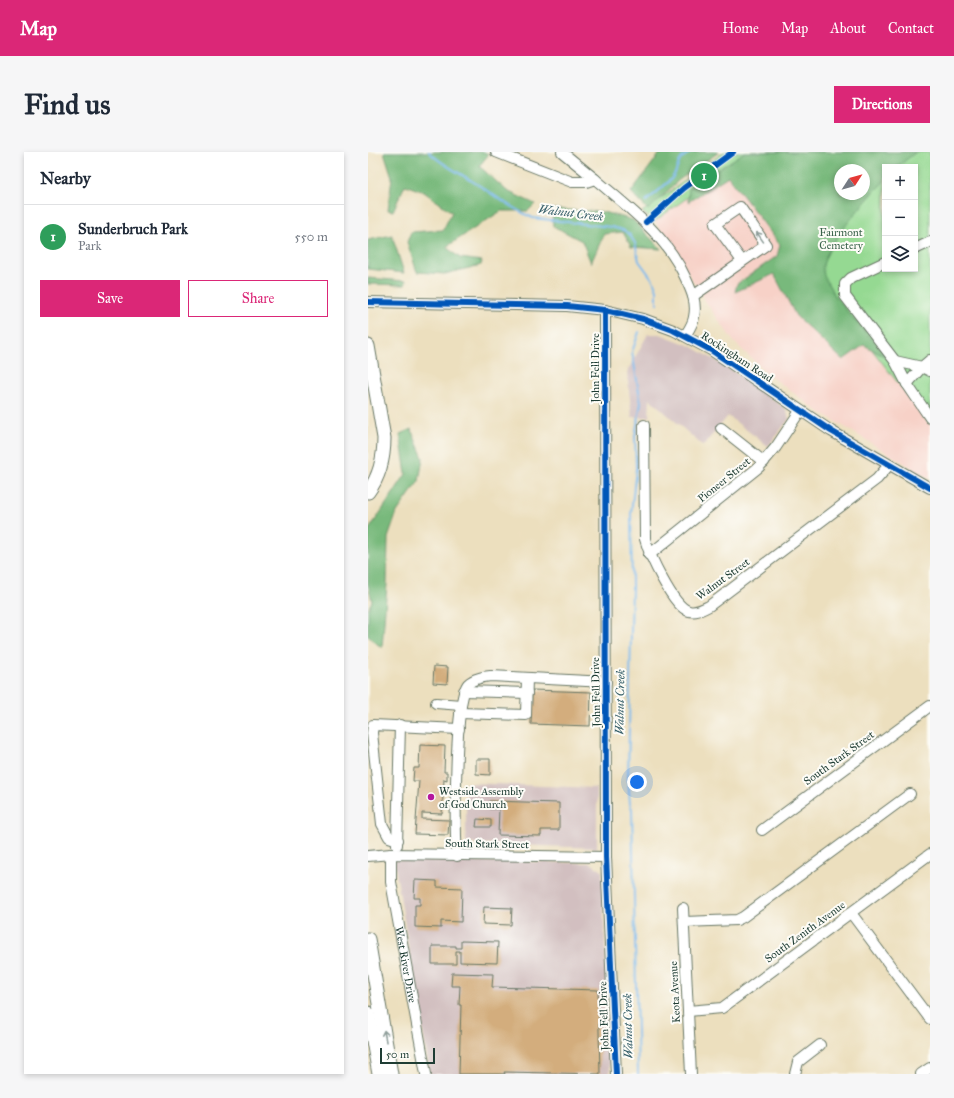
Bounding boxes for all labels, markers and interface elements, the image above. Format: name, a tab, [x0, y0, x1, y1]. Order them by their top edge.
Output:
text: Map	[20, 17, 57, 40]
text: Home	[722, 20, 759, 37]
text: Map	[781, 20, 808, 37]
text: About	[830, 20, 866, 37]
text: Contact	[888, 20, 934, 37]
button: Directions	[834, 86, 930, 123]
text: Find us	[24, 87, 110, 122]
pin: 1	[691, 161, 717, 191]
north arrow	[834, 164, 870, 200]
map controls	[882, 164, 918, 272]
button: +	[882, 164, 918, 200]
text: Nearby	[40, 168, 91, 189]
button: −	[882, 200, 918, 236]
water label: Walnut Creek	[538, 202, 605, 224]
text: Sunderbruch Park	[78, 220, 188, 238]
park label: Fairmont Cemetery	[819, 226, 864, 252]
text: 1	[50, 229, 56, 245]
text: 550 m	[295, 229, 328, 245]
one-way arrow	[756, 231, 764, 242]
button: layers	[882, 236, 918, 272]
text: Park	[78, 238, 102, 254]
button: Save	[40, 280, 180, 317]
button: Share	[188, 280, 328, 317]
street label: Rockingham Road	[699, 329, 776, 385]
street label: John Fell Drive	[589, 333, 603, 404]
street label: Pioneer Street	[695, 455, 753, 505]
street label: Walnut Street	[694, 555, 752, 603]
street label: John Fell Drive	[589, 657, 604, 728]
water label: Walnut Creek	[612, 669, 628, 735]
street label: South Stark Street	[801, 728, 877, 788]
your location	[627, 772, 647, 792]
place label: Westside Assembly of God Church	[439, 785, 524, 811]
marker: Westside Assembly of God Church	[426, 792, 436, 802]
street label: South Stark Street	[445, 837, 529, 851]
street label: South Zenith Avenue	[762, 898, 848, 965]
street label: West River Drive	[393, 925, 419, 1004]
street label: Keota Avenue	[667, 960, 683, 1023]
street label: John Fell Drive	[596, 981, 613, 1052]
water label: Walnut Creek	[620, 993, 636, 1059]
one-way arrow	[380, 1029, 388, 1042]
scale bar	[380, 1046, 435, 1065]
text: 50 m	[386, 1048, 409, 1061]

